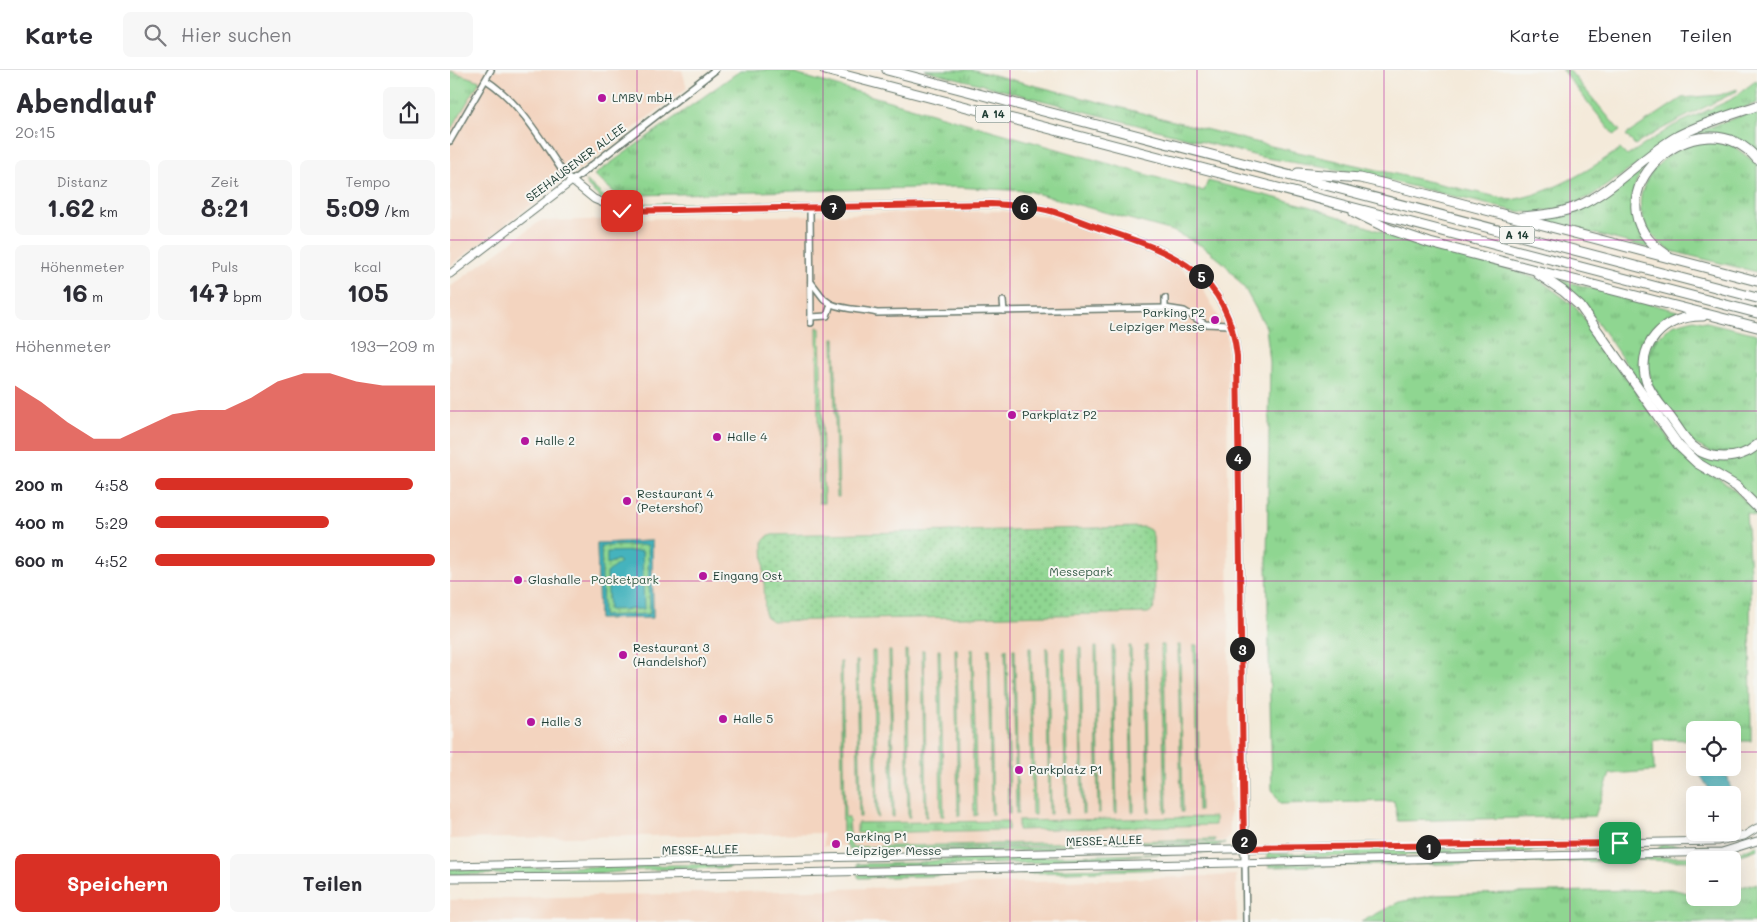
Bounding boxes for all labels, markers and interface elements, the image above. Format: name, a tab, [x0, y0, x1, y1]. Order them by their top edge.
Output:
search box	[123, 12, 473, 57]
text: Karte	[25, 19, 93, 50]
icon: search	[141, 21, 169, 49]
text: Hier suchen	[181, 22, 292, 47]
text: Karte	[1509, 23, 1560, 47]
text: Ebenen	[1588, 23, 1652, 47]
text: Teilen	[1680, 23, 1732, 47]
text: Abendlauf	[15, 84, 156, 120]
button: share	[383, 87, 435, 139]
place label: LMBV mbH	[612, 89, 673, 105]
marker: LMBV mbH	[596, 92, 608, 104]
road number: A 14	[976, 106, 1010, 122]
street label: SEEHAUSENER ALLEE	[522, 119, 629, 205]
text: 20:15	[15, 121, 55, 142]
text: Distanz	[57, 172, 108, 191]
text: Zeit	[211, 172, 239, 191]
text: Tempo	[345, 172, 390, 191]
pin	[601, 190, 643, 232]
text: 1.62	[47, 191, 95, 223]
text: 8:21	[201, 191, 249, 223]
text: 5:09	[326, 191, 379, 223]
pin: 7	[820, 194, 846, 220]
pin: 6	[1012, 194, 1036, 220]
icon: check	[608, 197, 636, 225]
text: 7	[830, 198, 837, 217]
text: 6	[1020, 198, 1029, 217]
text: km	[95, 202, 118, 221]
text: /km	[379, 202, 410, 221]
road number: A 14	[1500, 226, 1534, 244]
text: Höhenmeter	[40, 257, 124, 276]
text: Puls	[212, 257, 238, 276]
text: kcal	[354, 257, 382, 276]
pin: 5	[1188, 264, 1214, 288]
text: 5	[1197, 267, 1206, 286]
text: 16	[61, 276, 88, 308]
text: 147	[188, 276, 229, 308]
text: 105	[347, 276, 389, 308]
text: m	[88, 287, 103, 306]
text: bpm	[229, 287, 262, 306]
place label: Parking P2 Leipziger Messe	[1110, 304, 1205, 334]
marker: Parking P2 Leipziger Messe	[1209, 314, 1221, 326]
text: Höhenmeter	[15, 335, 111, 356]
text: 193–209 m	[350, 335, 435, 356]
place label: Parkplatz P2	[1022, 406, 1097, 422]
marker: Parkplatz P2	[1006, 409, 1018, 421]
place label: Halle 4	[727, 428, 767, 444]
marker: Halle 4	[711, 431, 723, 443]
place label: Halle 2	[535, 432, 575, 448]
marker: Halle 2	[519, 435, 531, 447]
pin: 4	[1226, 446, 1250, 470]
text: 4	[1234, 449, 1243, 468]
text: 200 m	[15, 474, 63, 495]
text: 4:58	[95, 474, 128, 495]
place label: Restaurant 4 (Petershof)	[637, 485, 714, 515]
marker: Restaurant 4 (Petershof)	[621, 495, 633, 507]
text: 400 m	[15, 512, 64, 533]
text: 5:29	[95, 512, 128, 533]
text: 600 m	[15, 550, 64, 571]
text: 4:52	[95, 550, 128, 571]
park label: Messepark	[1049, 563, 1113, 579]
place label: Eingang Ost	[713, 567, 783, 583]
marker: Eingang Ost	[697, 570, 709, 582]
place label: Glashalle	[528, 571, 581, 587]
park label: Pocketpark	[591, 571, 659, 587]
marker: Glashalle	[512, 574, 524, 586]
pin: 3	[1230, 636, 1254, 662]
place label: Restaurant 3 (Handelshof)	[633, 639, 710, 669]
text: 3	[1238, 640, 1247, 659]
marker: Restaurant 3 (Handelshof)	[617, 649, 629, 661]
place label: Halle 5	[733, 710, 773, 726]
place label: Halle 3	[541, 713, 581, 729]
marker: Halle 5	[717, 713, 729, 725]
marker: Halle 3	[525, 716, 537, 728]
map controls	[1686, 721, 1741, 906]
button: locate	[1686, 721, 1741, 776]
place label: Parkplatz P1	[1029, 761, 1103, 777]
marker: Parkplatz P1	[1013, 764, 1025, 776]
button: +	[1686, 786, 1741, 841]
pin	[1599, 822, 1641, 864]
place label: Parking P1 Leipziger Messe	[846, 828, 942, 858]
pin: 2	[1232, 828, 1256, 854]
icon: arrive	[1606, 829, 1634, 857]
street label: MESSE-ALLEE	[1065, 831, 1143, 849]
text: 2	[1241, 832, 1248, 851]
pin: 1	[1416, 834, 1440, 860]
marker: Parking P1 Leipziger Messe	[830, 838, 842, 850]
text: 1	[1425, 838, 1432, 857]
street label: MESSE-ALLEE	[662, 840, 739, 858]
button: −	[1686, 851, 1741, 906]
button: Speichern	[15, 854, 220, 912]
button: Teilen	[230, 854, 435, 912]

